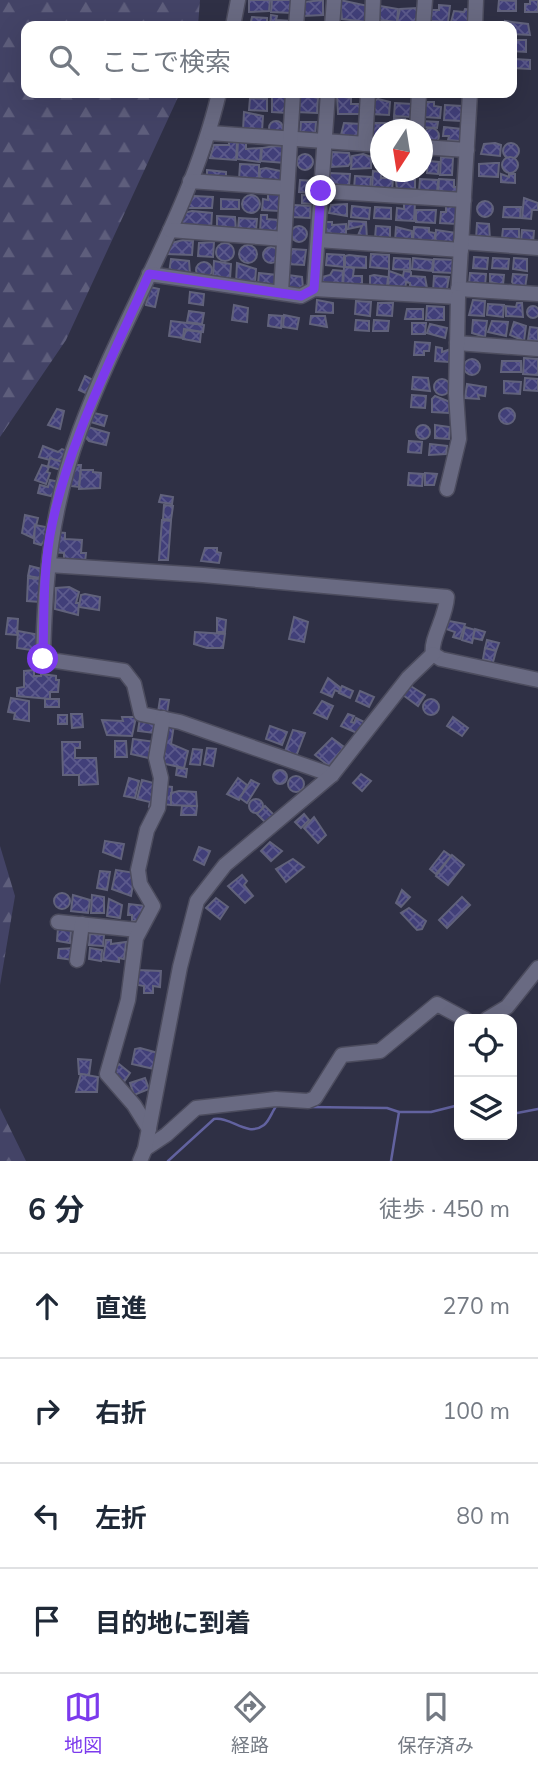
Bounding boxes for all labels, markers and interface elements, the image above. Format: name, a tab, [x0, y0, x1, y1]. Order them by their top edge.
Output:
search box	[21, 21, 517, 98]
icon: search	[45, 41, 83, 79]
text: ここで検索	[101, 45, 231, 78]
north arrow	[370, 119, 433, 182]
route end	[305, 175, 336, 206]
route start	[27, 643, 58, 674]
map controls	[454, 1014, 517, 1140]
button: locate	[454, 1014, 517, 1077]
button: layers	[454, 1077, 517, 1140]
text: 6 分	[28, 1190, 84, 1228]
text: 徒歩 · 450 m	[379, 1194, 510, 1223]
icon: ahead	[28, 1287, 66, 1325]
text: 直進	[95, 1291, 147, 1324]
text: 270 m	[442, 1291, 510, 1320]
icon: right	[28, 1392, 66, 1430]
text: 右折	[95, 1396, 147, 1429]
text: 100 m	[442, 1396, 510, 1425]
icon: left	[28, 1497, 66, 1535]
text: 左折	[95, 1501, 147, 1534]
text: 80 m	[456, 1501, 510, 1530]
icon: arrive	[28, 1602, 66, 1640]
text: 目的地に到着	[95, 1606, 251, 1639]
tab: 地図	[64, 1688, 102, 1757]
tab: 経路	[231, 1688, 269, 1757]
tab: 保存済み	[398, 1688, 474, 1757]

